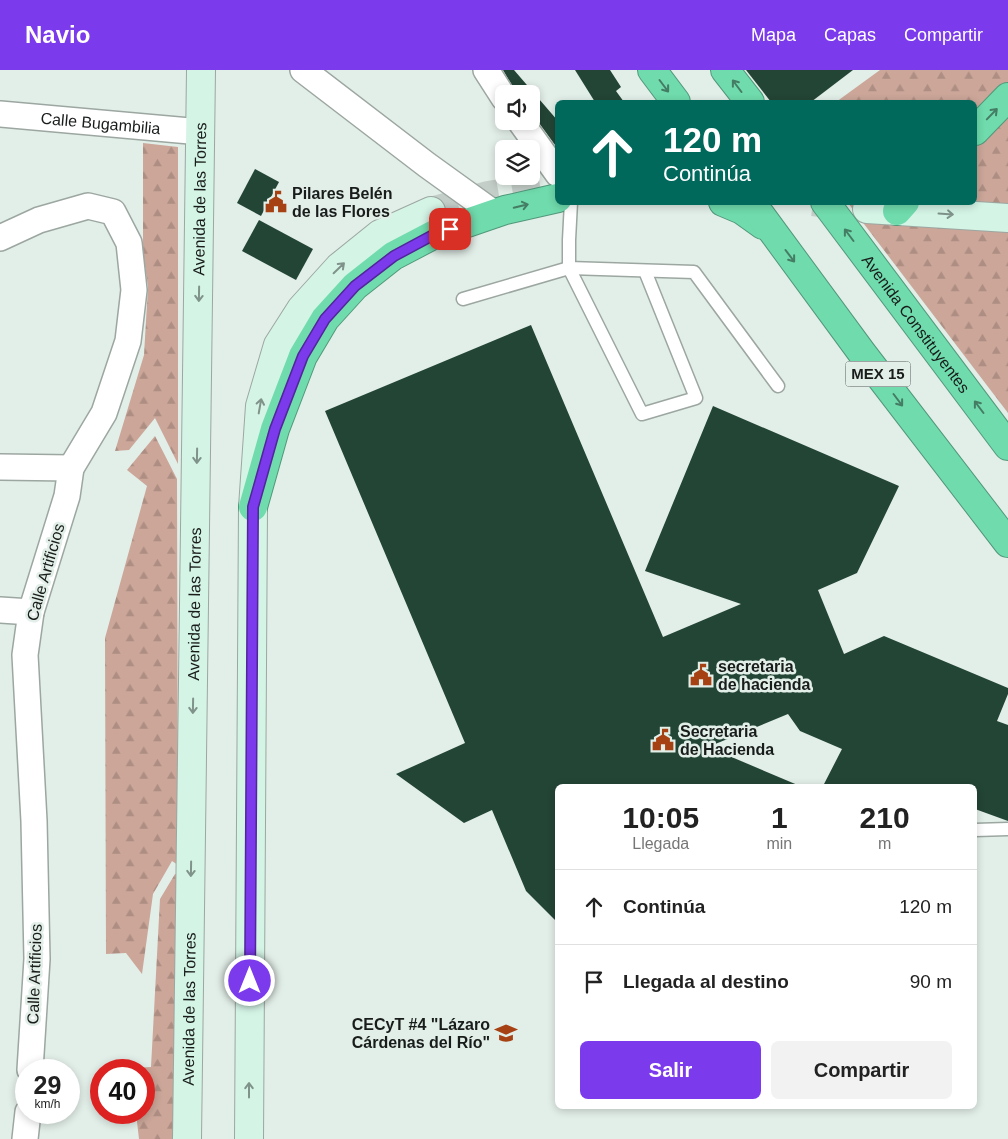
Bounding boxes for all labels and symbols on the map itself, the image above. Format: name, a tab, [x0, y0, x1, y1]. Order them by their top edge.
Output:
one-way arrow	[659, 79, 669, 93]
one-way arrow	[732, 80, 743, 93]
one-way arrow	[985, 108, 998, 120]
street label: Calle Bugambilia	[40, 110, 161, 137]
street label: Avenida de las Torres	[190, 122, 209, 276]
place label: Pilares Belén de las Flores	[292, 185, 393, 220]
public building icon: Pilares Belén de las Flores	[263, 189, 289, 215]
one-way arrow	[513, 201, 529, 210]
pin	[429, 208, 471, 250]
one-way arrow	[938, 209, 954, 219]
one-way arrow	[844, 229, 855, 242]
one-way arrow	[785, 249, 795, 263]
street label: Avenida Constituyentes	[859, 252, 973, 396]
one-way arrow	[332, 262, 345, 274]
one-way arrow	[194, 285, 204, 301]
road number: MEX 15	[846, 362, 910, 386]
one-way arrow	[893, 393, 903, 407]
one-way arrow	[256, 399, 266, 415]
one-way arrow	[973, 401, 984, 414]
one-way arrow	[192, 448, 202, 464]
street label: Calle Artificios	[23, 521, 67, 623]
street label: Avenida de las Torres	[185, 527, 204, 681]
place label: secretaria de hacienda	[718, 658, 811, 693]
public building icon: secretaria de hacienda	[688, 662, 714, 688]
one-way arrow	[188, 698, 198, 714]
place label: Secretaria de Hacienda	[680, 723, 774, 758]
public building icon: Secretaria de Hacienda	[650, 727, 676, 753]
one-way arrow	[186, 860, 196, 876]
street label: Calle Artificios	[24, 924, 45, 1025]
street label: Avenida de las Torres	[180, 932, 199, 1086]
position arrow	[223, 954, 275, 1006]
place label: CECyT #4 "Lázaro Cárdenas del Río"	[352, 1016, 490, 1051]
school or university icon: CECyT #4 "Lázaro Cárdenas del Río"	[493, 1020, 519, 1046]
speed limit sign: 40	[90, 1059, 155, 1124]
one-way arrow	[244, 1083, 254, 1099]

